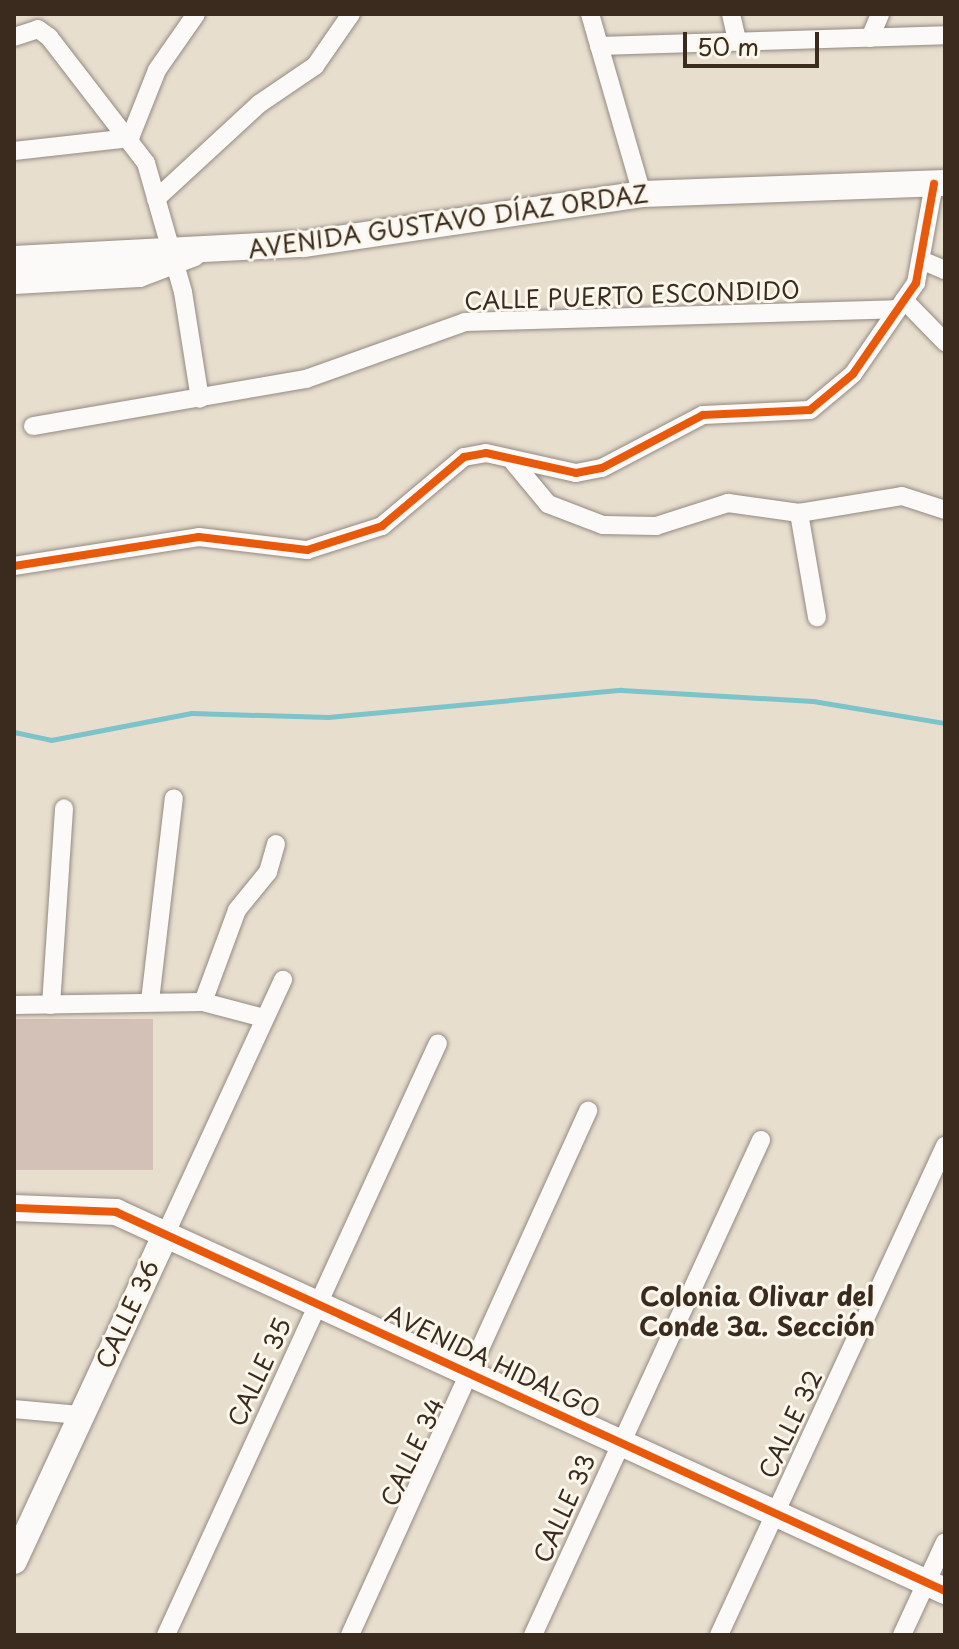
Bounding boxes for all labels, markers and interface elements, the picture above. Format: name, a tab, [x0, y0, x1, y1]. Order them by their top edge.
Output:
scale bar	[687, 16, 823, 66]
text: 50 m	[697, 28, 759, 64]
street label: AVENIDA GUSTAVO DÍAZ ORDAZ	[247, 179, 649, 263]
street label: CALLE PUERTO ESCONDIDO	[460, 275, 804, 315]
street label: CALLE 36	[89, 1254, 165, 1374]
district label: Colonia Olivar del Conde 3a. Sección	[638, 1280, 876, 1342]
street label: AVENIDA HIDALGO	[381, 1299, 605, 1423]
street label: CALLE 35	[221, 1313, 297, 1431]
street label: CALLE 32	[752, 1364, 828, 1484]
street label: CALLE 34	[374, 1392, 450, 1512]
street label: CALLE 33	[527, 1448, 601, 1568]

